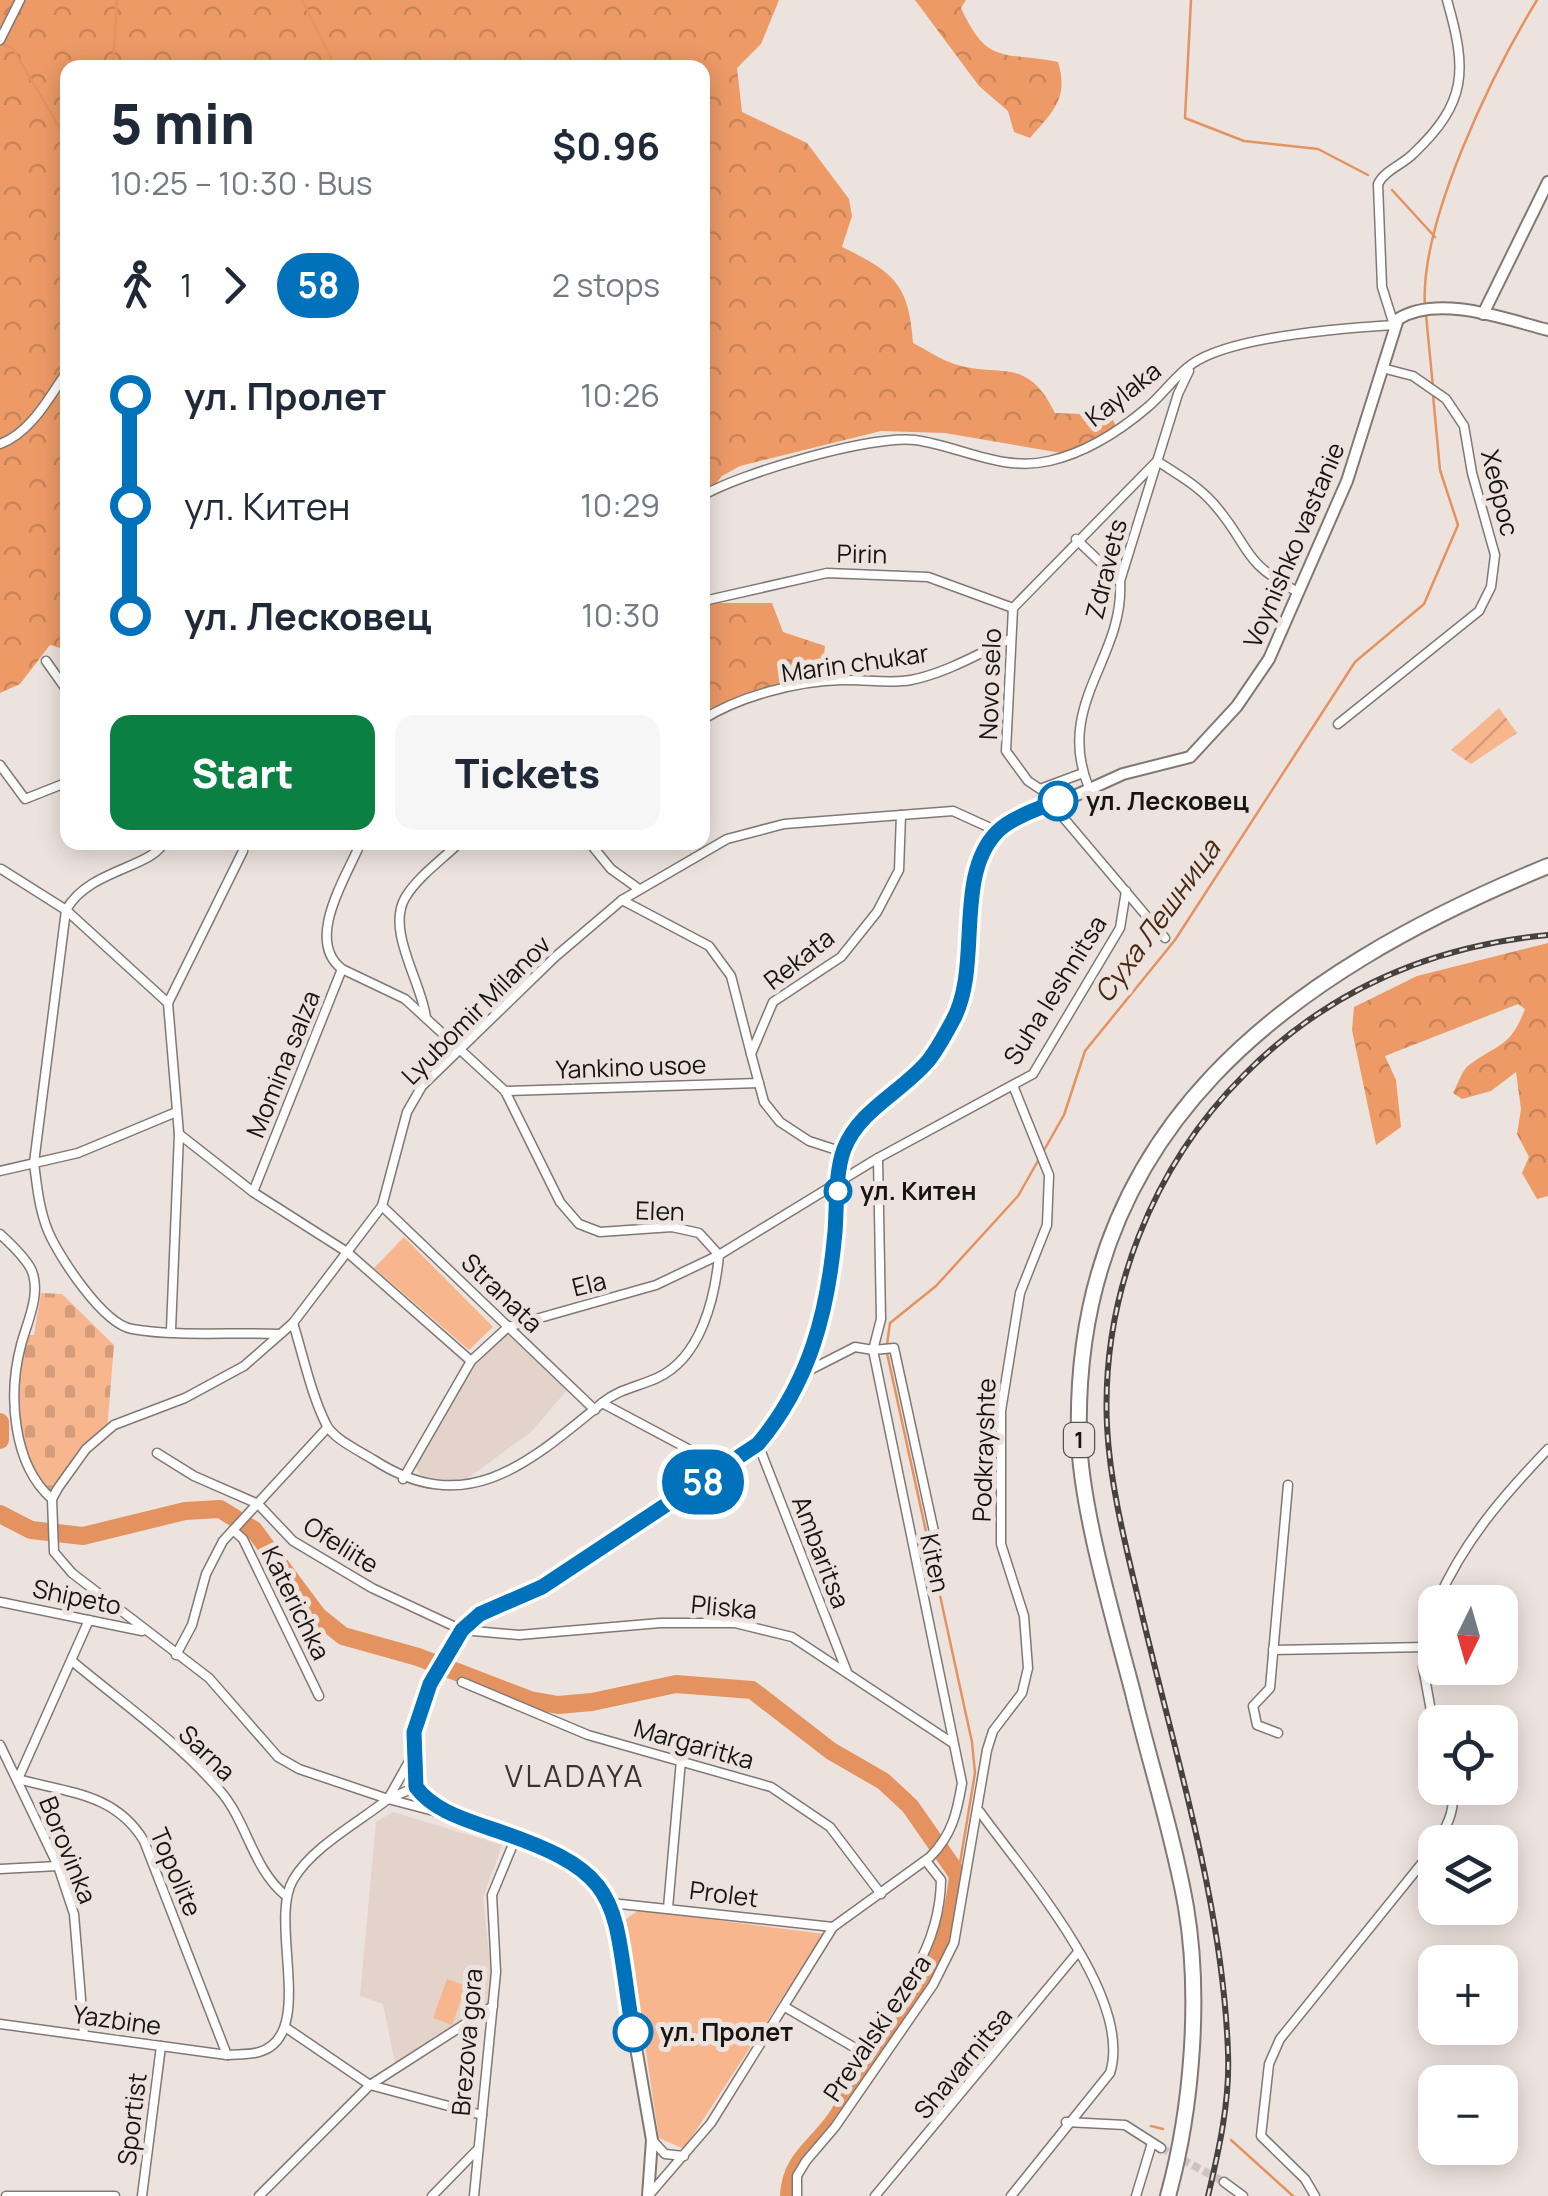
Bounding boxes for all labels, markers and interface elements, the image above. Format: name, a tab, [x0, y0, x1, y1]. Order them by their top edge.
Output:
text: 5 min	[110, 85, 255, 161]
text: $0.96	[552, 119, 660, 171]
text: 10:25 – 10:30 · Bus	[110, 161, 373, 205]
icon: walk	[110, 258, 165, 313]
icon: forward	[207, 258, 262, 313]
text: 58	[297, 261, 339, 309]
text: 1	[180, 263, 192, 307]
text: 2 stops	[552, 263, 660, 307]
street label: Kaylaka	[1078, 353, 1168, 434]
text: ул. Пролет	[184, 369, 386, 421]
text: 10:26	[580, 373, 660, 417]
street label: Voynishko vastanie	[1234, 437, 1353, 653]
street label: Хеброс	[1473, 446, 1528, 540]
text: ул. Китен	[184, 479, 350, 531]
text: 10:29	[580, 483, 660, 527]
street label: Zdravets	[1076, 515, 1135, 623]
street label: Pirin	[836, 536, 888, 571]
text: ул. Лесковец	[184, 589, 431, 641]
text: 10:30	[581, 593, 660, 637]
street label: Novo selo	[970, 628, 1009, 740]
street label: Marin chukar	[779, 635, 931, 690]
button: Start	[110, 715, 375, 830]
button: Tickets	[395, 715, 660, 830]
marker: ул. Лесковец	[1039, 782, 1077, 820]
place label: ул. Лесковец	[1086, 783, 1249, 818]
water label: Суха Лешница	[1084, 830, 1229, 1010]
street label: Suha leshnitsa	[995, 908, 1114, 1071]
street label: Rekata	[756, 920, 841, 997]
street label: Lyubomir Milanov	[393, 927, 558, 1092]
street label: Momina salza	[237, 985, 328, 1143]
street label: Yankino usoe	[555, 1046, 707, 1087]
place label: ул. Китен	[860, 1173, 976, 1208]
marker: ул. Китен	[825, 1178, 851, 1204]
street label: Elen	[635, 1192, 685, 1229]
street label: Stranata	[454, 1245, 551, 1340]
street label: Ela	[568, 1262, 610, 1305]
street label: Podkrayshte	[963, 1377, 1004, 1523]
road number: 1	[1064, 1423, 1094, 1457]
line badge: 58	[658, 1450, 748, 1514]
text: 58	[682, 1458, 724, 1506]
street label: Ambaritsa	[784, 1491, 859, 1613]
street label: Ofeliite	[297, 1508, 386, 1581]
street label: Kiten	[912, 1530, 959, 1596]
street label: Katerichka	[254, 1540, 339, 1666]
street label: Shipeto	[30, 1570, 125, 1623]
north arrow	[1418, 1585, 1518, 1685]
map controls	[1418, 1585, 1518, 2165]
street label: Pliska	[690, 1586, 759, 1627]
button: locate	[1418, 1705, 1518, 1805]
street label: Margaritka	[630, 1710, 758, 1777]
street label: Sarna	[171, 1717, 244, 1789]
district label: VLADAYA	[505, 1755, 645, 1796]
street label: Borovinka	[31, 1791, 106, 1909]
street label: Topolite	[142, 1822, 211, 1921]
button: layers	[1418, 1825, 1518, 1925]
street label: Prolet	[688, 1872, 760, 1915]
button: +	[1418, 1945, 1518, 2045]
street label: Prevalski ezera	[815, 1948, 939, 2108]
street label: Brezova gora	[443, 1967, 490, 2117]
street label: Yazbine	[71, 1996, 164, 2043]
street label: Shavarnitsa	[905, 1999, 1020, 2126]
marker: ул. Пролет	[614, 2013, 652, 2051]
place label: ул. Пролет	[660, 2014, 793, 2049]
button: −	[1418, 2065, 1518, 2165]
street label: Sportist	[108, 2071, 155, 2167]

